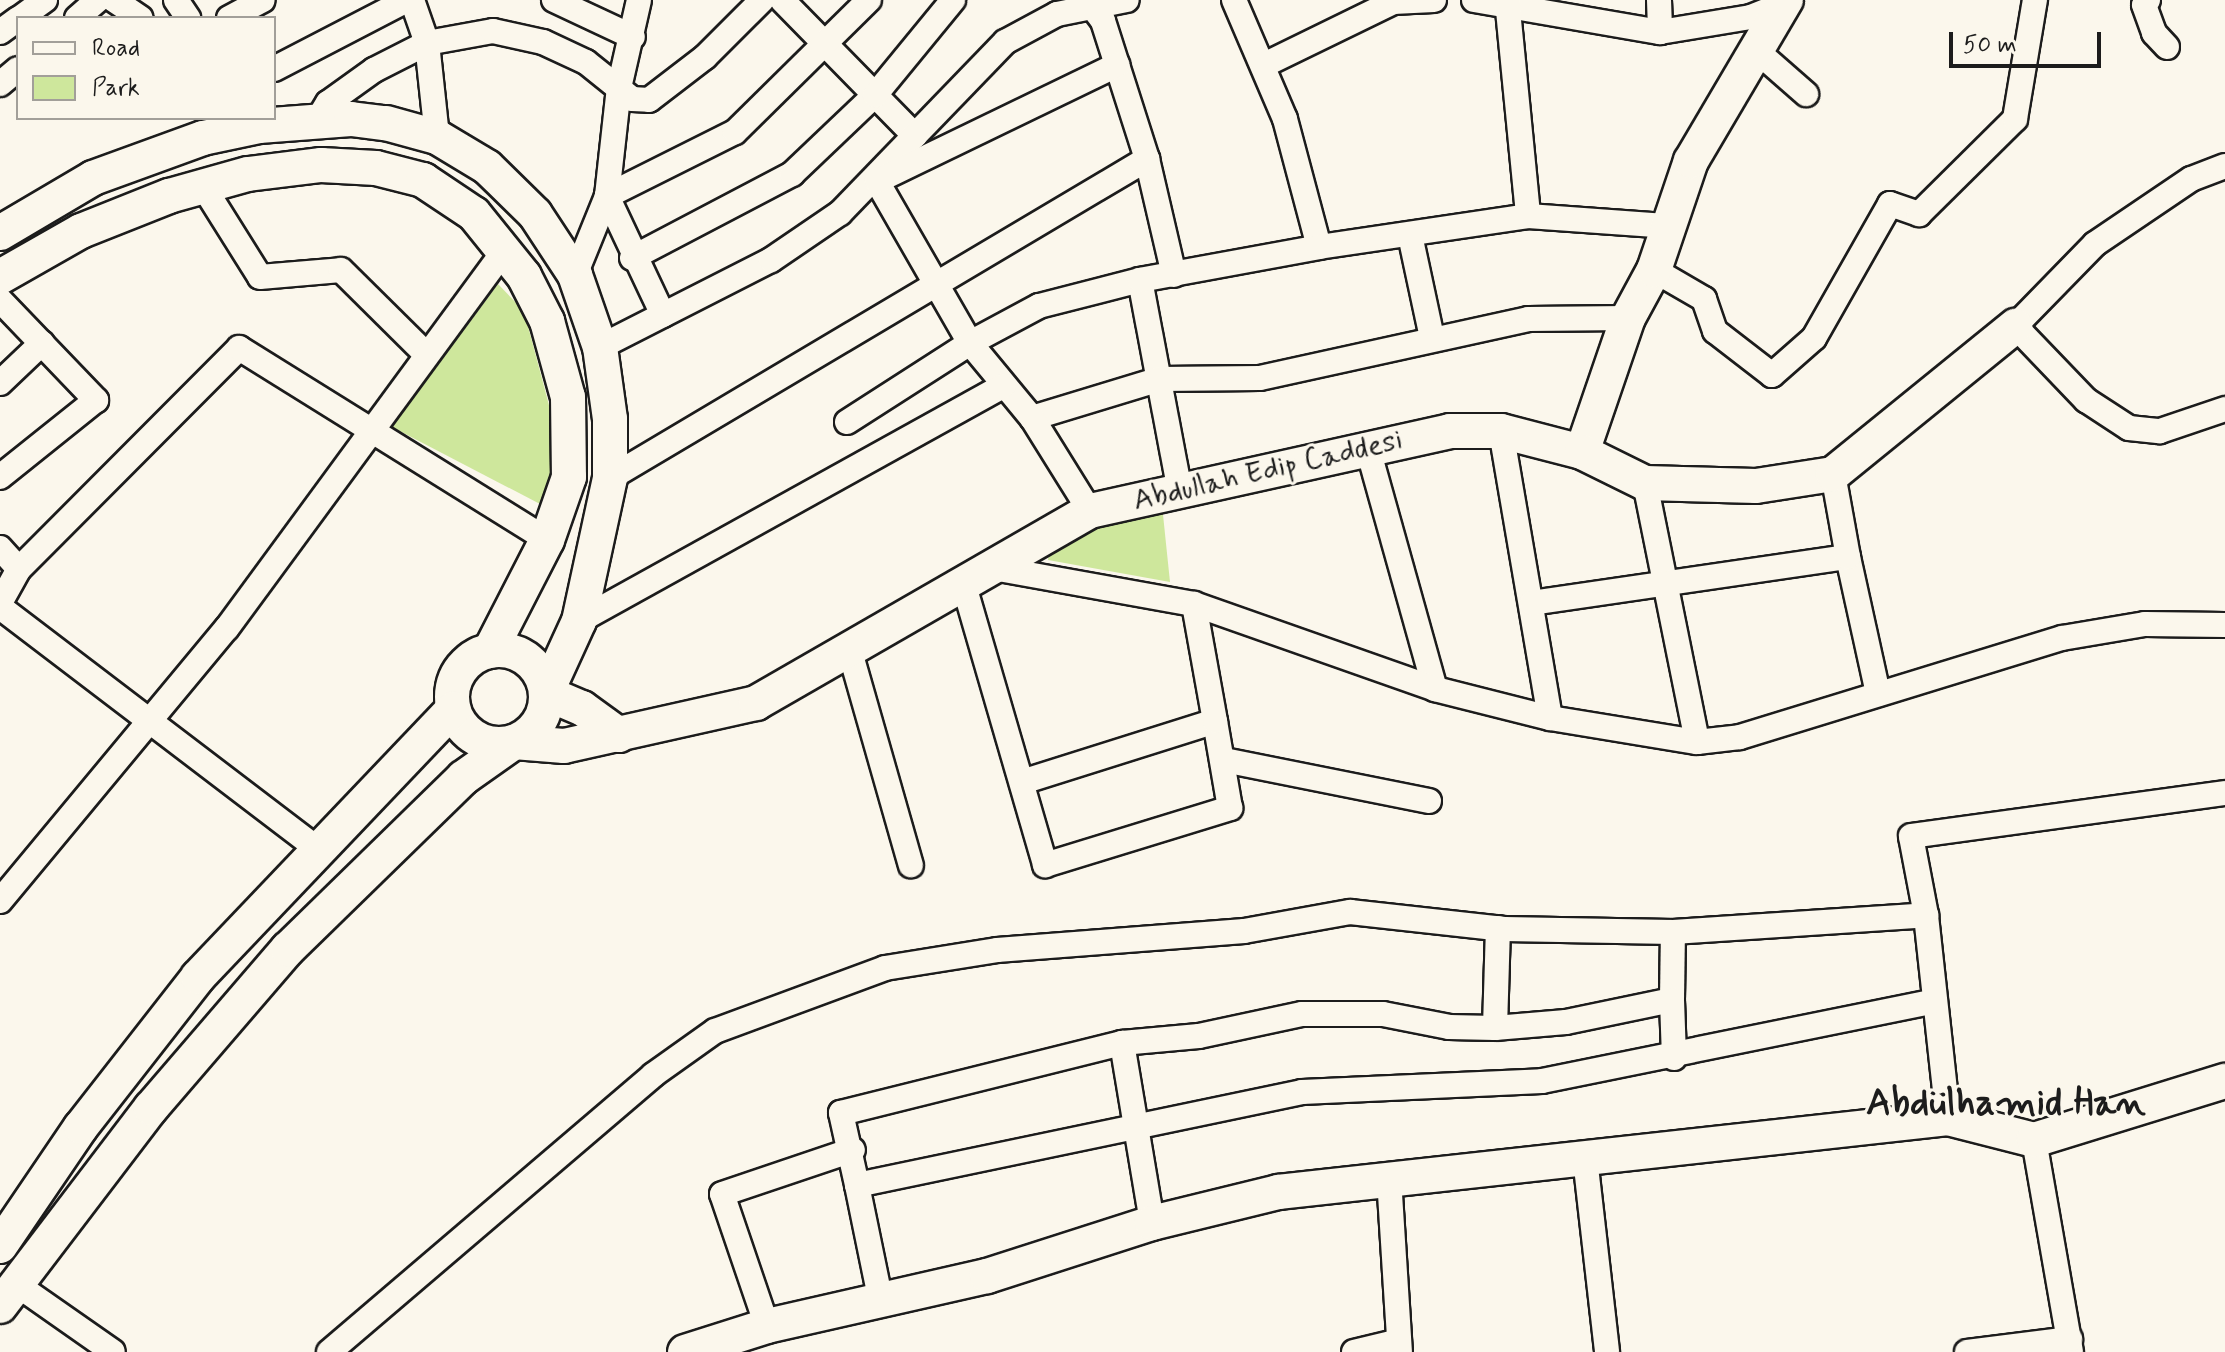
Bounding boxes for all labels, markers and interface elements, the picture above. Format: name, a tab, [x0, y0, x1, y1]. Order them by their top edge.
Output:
legend	[16, 16, 276, 120]
scale bar	[1953, 16, 2105, 66]
text: 50 m	[1963, 30, 2017, 61]
text: Road	[92, 33, 140, 64]
text: Park	[92, 73, 140, 104]
street label: Abdullah Edip Caddesi	[1129, 422, 1407, 520]
district label: Abdülhamid Han	[1870, 1081, 2142, 1127]

